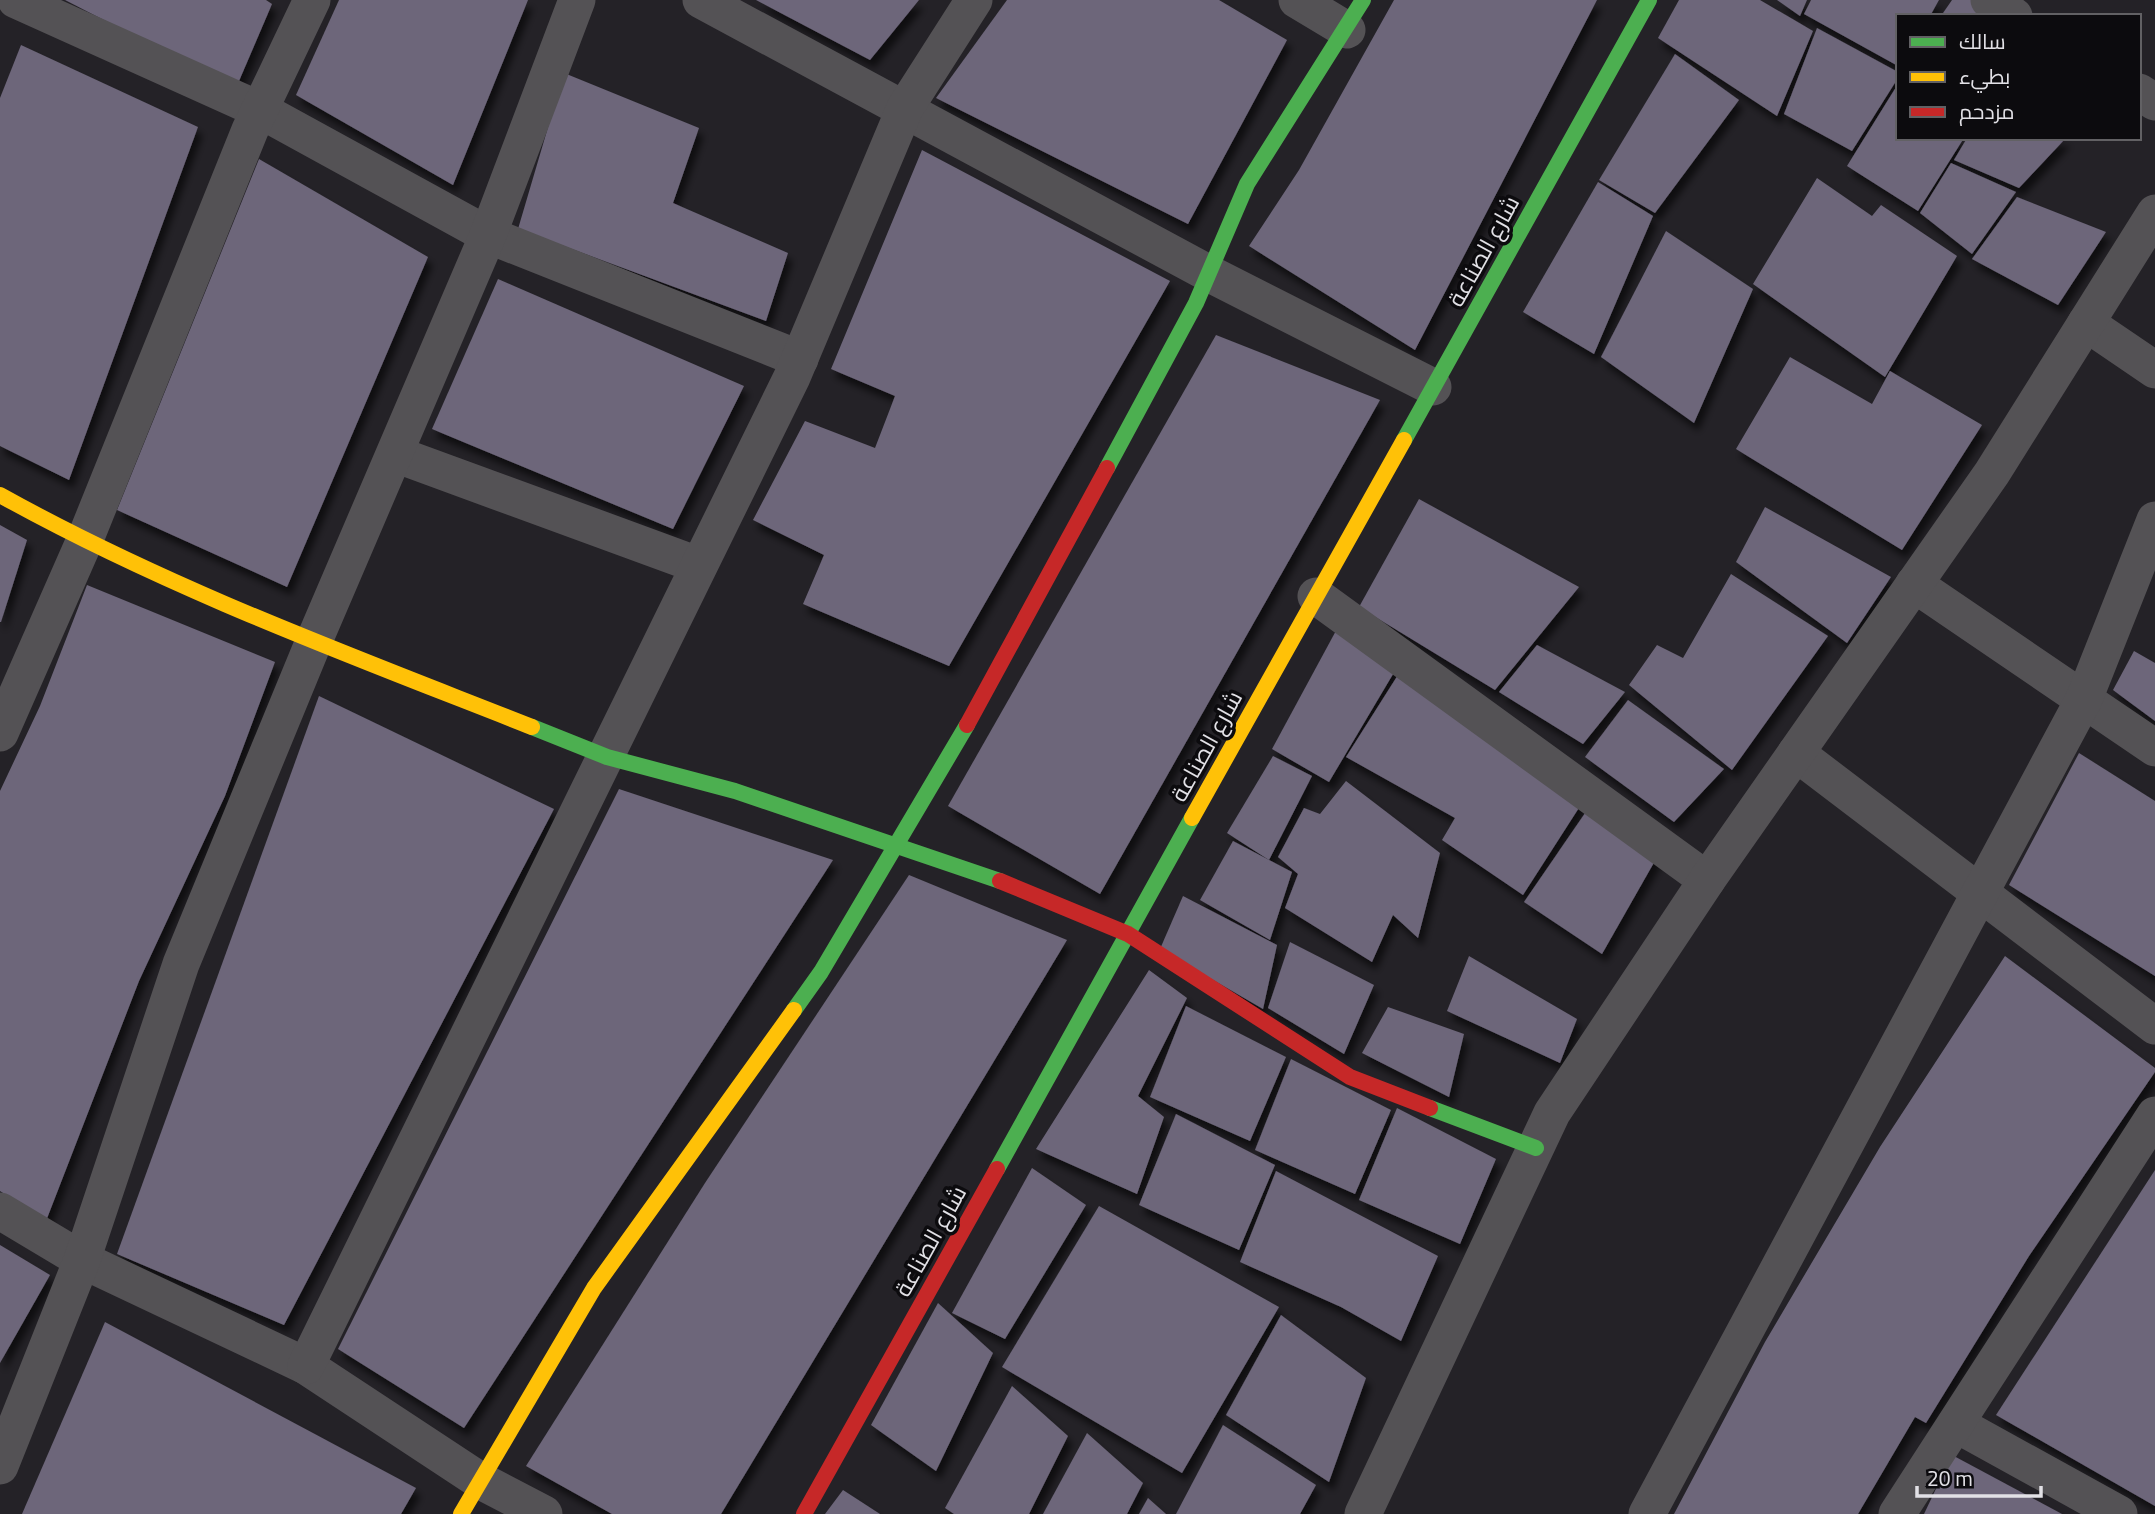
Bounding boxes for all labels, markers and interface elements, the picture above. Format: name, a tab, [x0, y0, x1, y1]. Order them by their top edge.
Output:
legend	[1896, 14, 2141, 140]
text: سالك	[1959, 22, 2006, 61]
text: بطيء	[1959, 57, 2010, 96]
text: مزدحم	[1959, 92, 2014, 131]
street label: شارع الصناعة	[1435, 187, 1531, 315]
street label: شارع الصناعة	[1158, 682, 1254, 810]
street label: شارع الصناعة	[882, 1177, 978, 1305]
scale bar	[1917, 1454, 2041, 1498]
text: 20 m	[1927, 1459, 1973, 1498]

